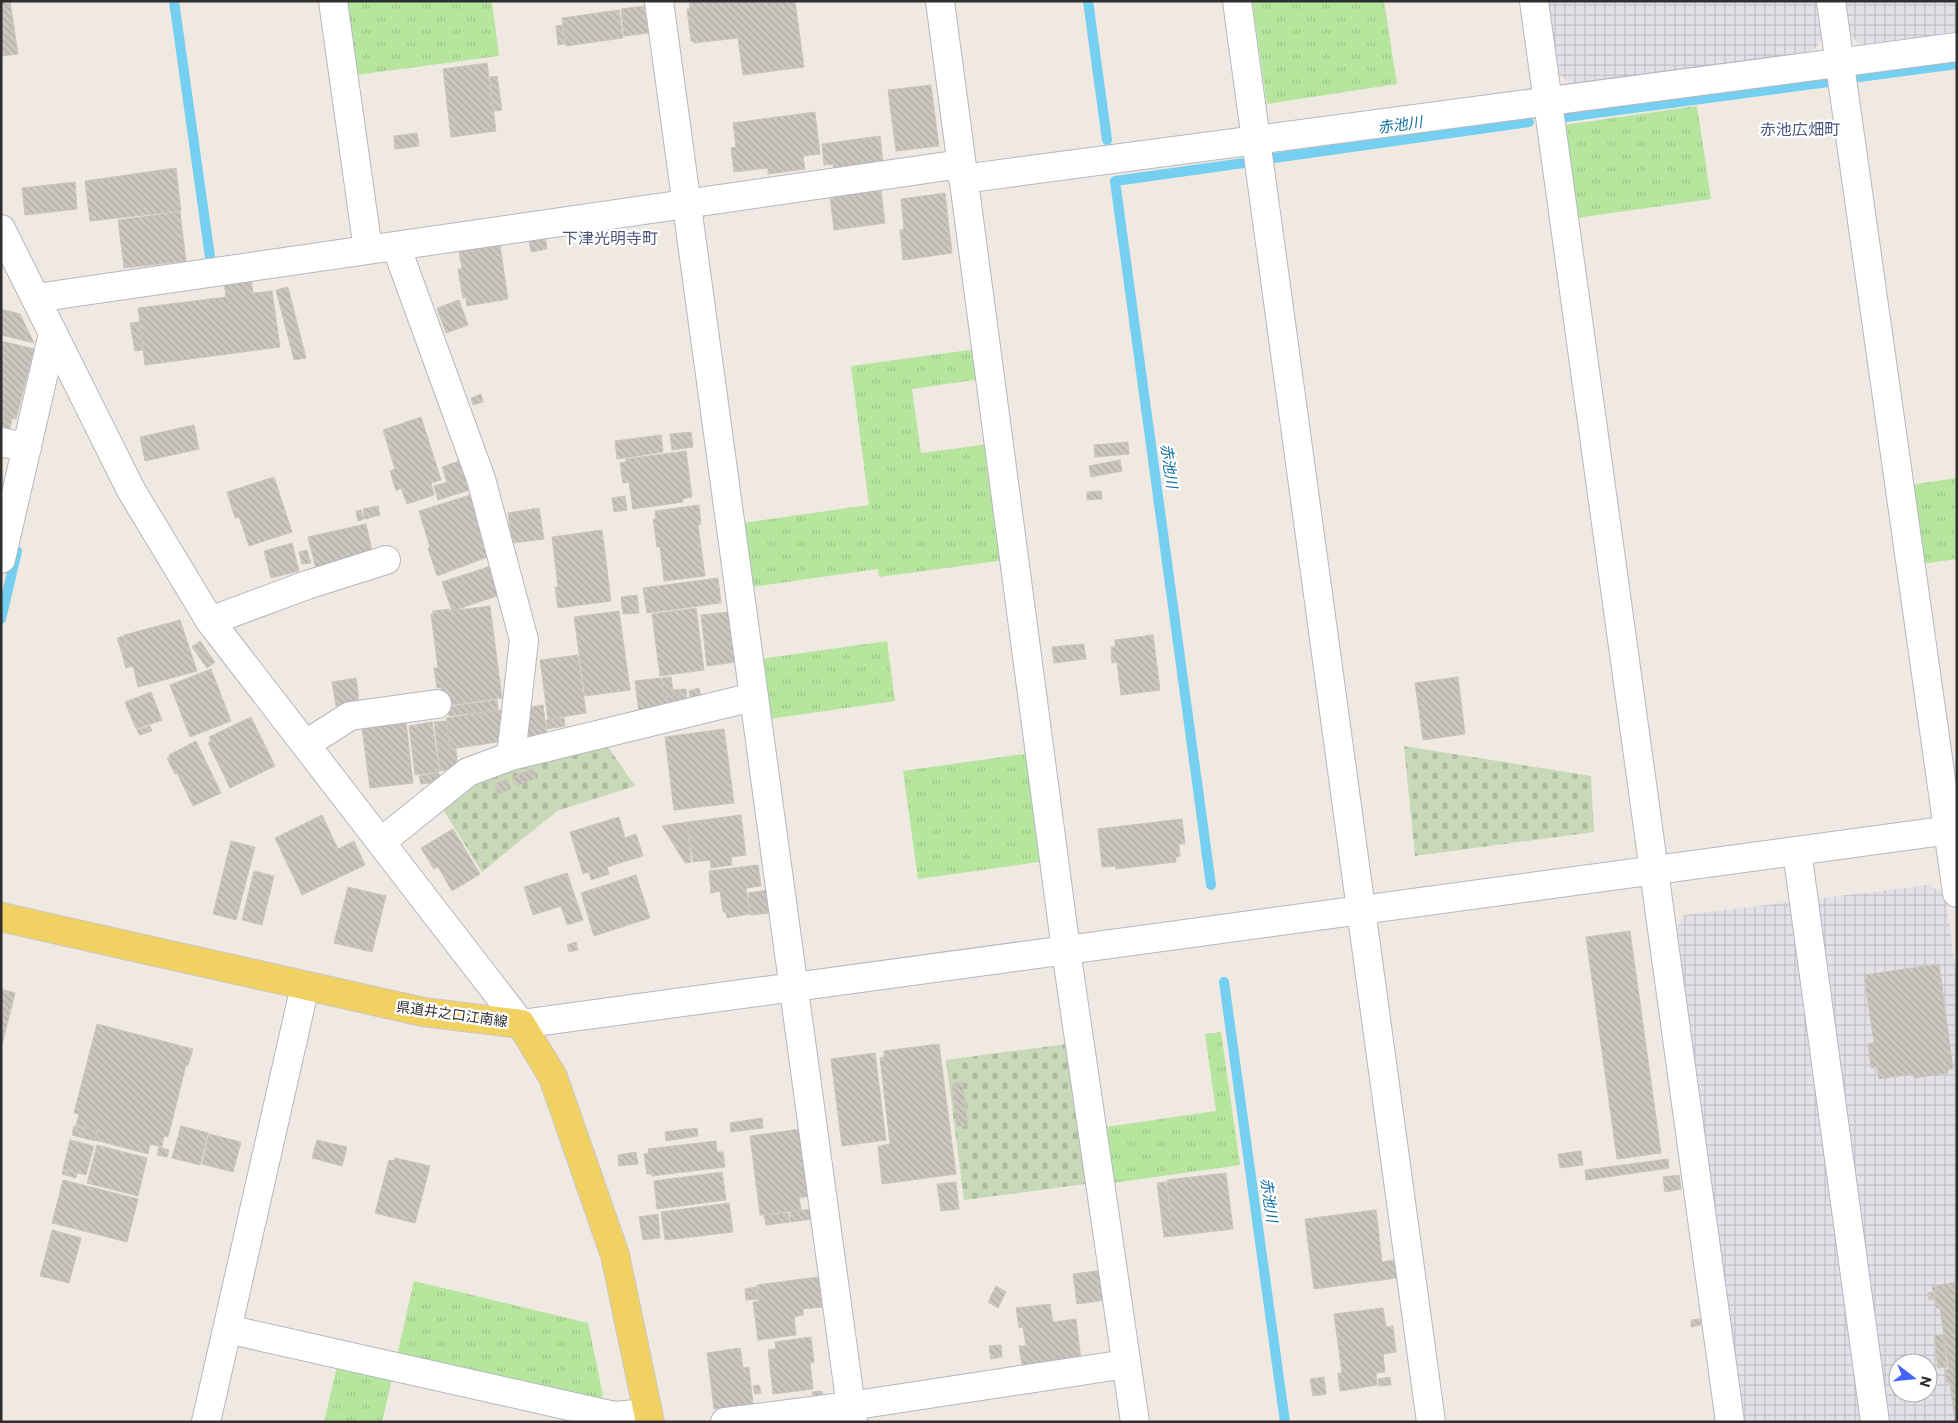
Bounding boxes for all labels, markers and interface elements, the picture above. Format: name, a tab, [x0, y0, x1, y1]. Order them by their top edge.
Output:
water label: 赤池川	[1376, 112, 1425, 136]
district label: 赤池広畑町	[1760, 119, 1840, 138]
district label: 下津光明寺町	[562, 228, 658, 247]
water label: 赤池川	[1158, 442, 1182, 491]
street label: 県道井之口江南線	[395, 997, 509, 1030]
water label: 赤池川	[1258, 1176, 1282, 1225]
north arrow	[1888, 1353, 1938, 1403]
text: N	[1916, 1374, 1936, 1389]

